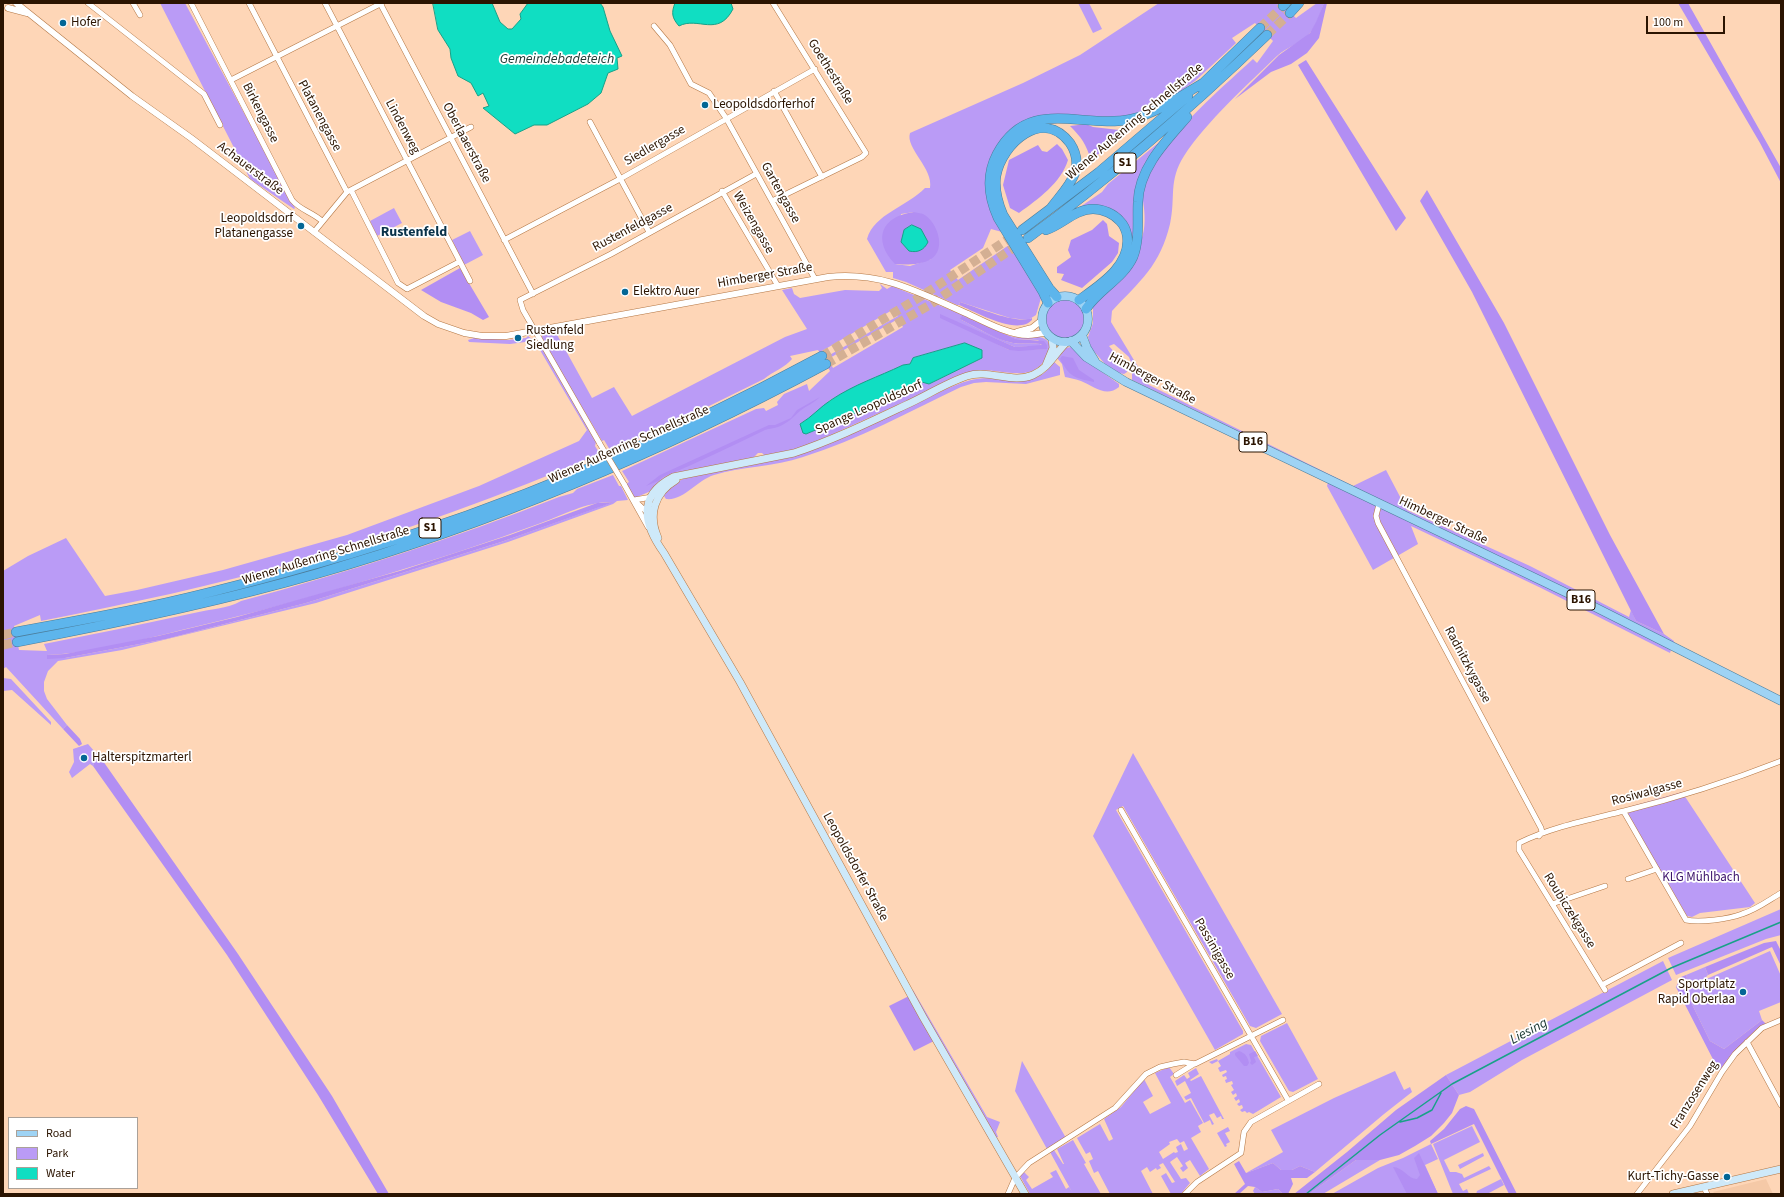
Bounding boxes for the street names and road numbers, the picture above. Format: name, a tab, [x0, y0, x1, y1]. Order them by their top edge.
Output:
street label: Goethestraße	[804, 37, 856, 107]
street label: Wiener Außenring Schnellstraße	[1063, 60, 1207, 184]
street label: Platanengasse	[294, 78, 344, 154]
street label: Birkengasse	[238, 80, 282, 146]
street label: Lindenweg	[381, 97, 423, 157]
street label: Oberlaaerstraße	[438, 100, 494, 186]
street label: Siedlergasse	[622, 122, 688, 170]
street label: Achauerstraße	[214, 139, 286, 199]
road number: S1	[1114, 153, 1136, 173]
street label: Gartengasse	[757, 160, 803, 226]
street label: Weizengasse	[729, 189, 777, 257]
street label: Rustenfeldgasse	[590, 200, 676, 256]
street label: Himberger Straße	[716, 260, 814, 292]
street label: Himberger Straße	[1106, 350, 1198, 408]
street label: Spange Leopoldsdorf	[813, 377, 925, 439]
street label: Wiener Außenring Schnellstraße	[546, 402, 712, 488]
road number: B16	[1239, 432, 1267, 452]
street label: Himberger Straße	[1396, 494, 1490, 548]
road number: S1	[419, 518, 441, 538]
street label: Wiener Außenring Schnellstraße	[241, 523, 411, 589]
road number: B16	[1567, 590, 1595, 610]
street label: Radnitzkygasse	[1440, 624, 1494, 706]
street label: Rosiwalgasse	[1610, 776, 1684, 810]
street label: Leopoldsdorfer Straße	[819, 810, 891, 924]
street label: Roubiczekgasse	[1540, 870, 1598, 952]
street label: Passinigasse	[1190, 916, 1238, 982]
street label: Franzosenweg	[1668, 1058, 1722, 1132]

